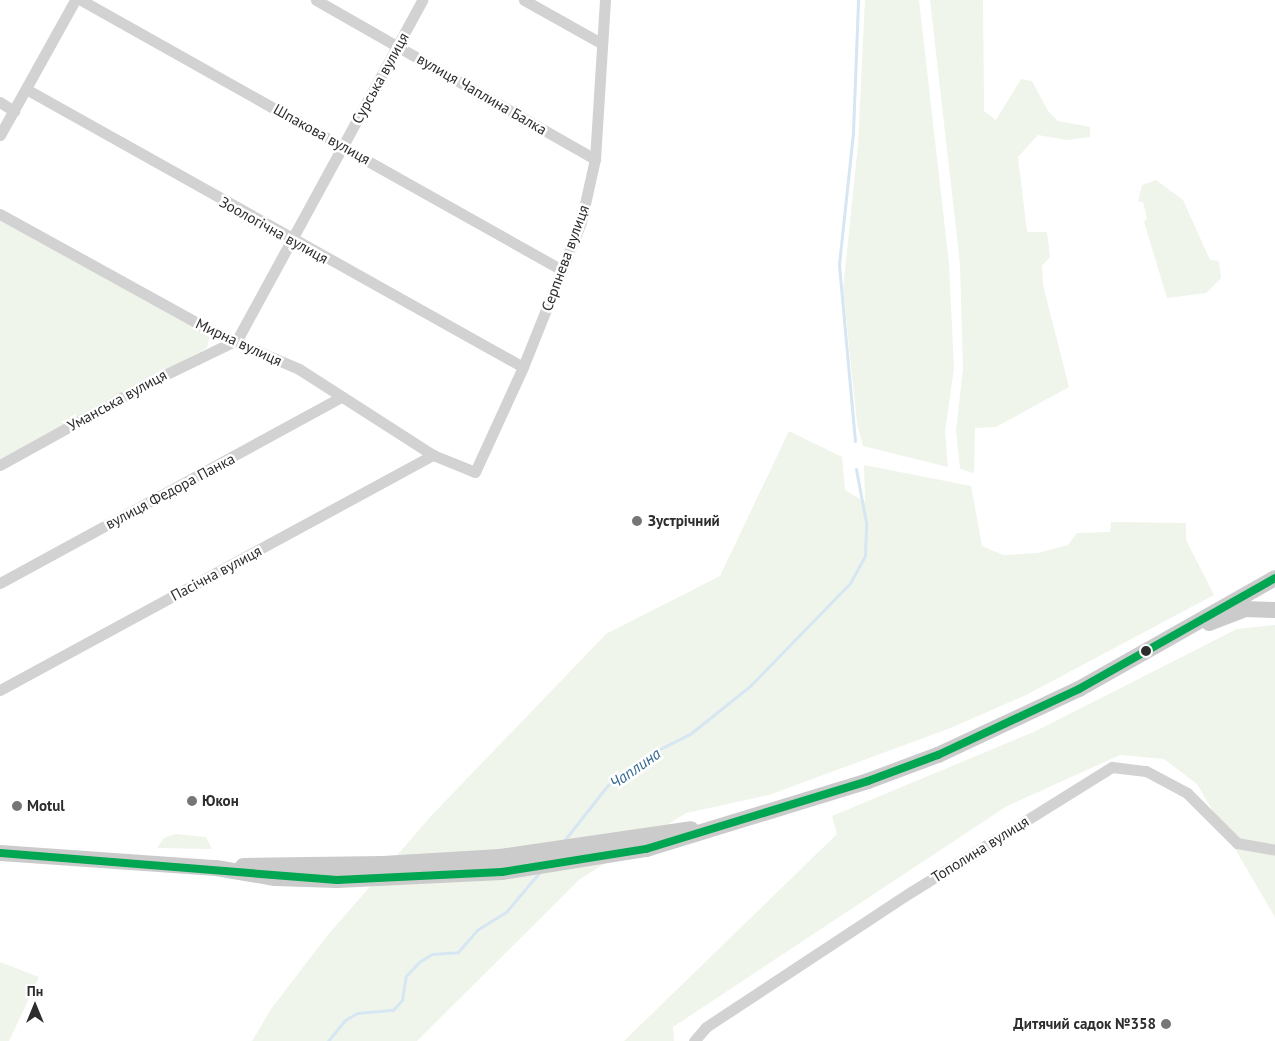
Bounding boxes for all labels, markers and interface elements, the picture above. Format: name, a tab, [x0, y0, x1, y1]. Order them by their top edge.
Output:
street label: Сурська вулиця	[348, 29, 412, 127]
street label: вулиця Чаплина Балка	[414, 49, 550, 139]
street label: Шпакова вулиця	[270, 100, 374, 168]
street label: Зоологічна вулиця	[217, 193, 331, 267]
street label: Серпнева вулиця	[537, 202, 593, 314]
street label: Мирна вулиця	[193, 314, 285, 370]
street label: Уманська вулиця	[64, 365, 170, 435]
street label: вулиця Федора Панка	[102, 449, 238, 533]
place label: Зустрічний	[648, 512, 720, 530]
marker: Зустрічний	[630, 514, 644, 528]
street label: Пасічна вулиця	[167, 541, 265, 605]
unlabelled marker	[1141, 646, 1151, 656]
water label: Чаплина	[606, 744, 664, 792]
place label: Юкон	[202, 792, 239, 810]
marker: Юкон	[186, 795, 198, 807]
place label: Motul	[27, 797, 65, 815]
marker: Motul	[11, 800, 23, 812]
street label: Тополина вулиця	[928, 812, 1032, 886]
north arrow	[10, 981, 60, 1031]
text: Пн	[27, 982, 43, 1000]
place label: Дитячий садок №358	[1013, 1015, 1156, 1033]
marker: Дитячий садок №358	[1160, 1018, 1172, 1030]

